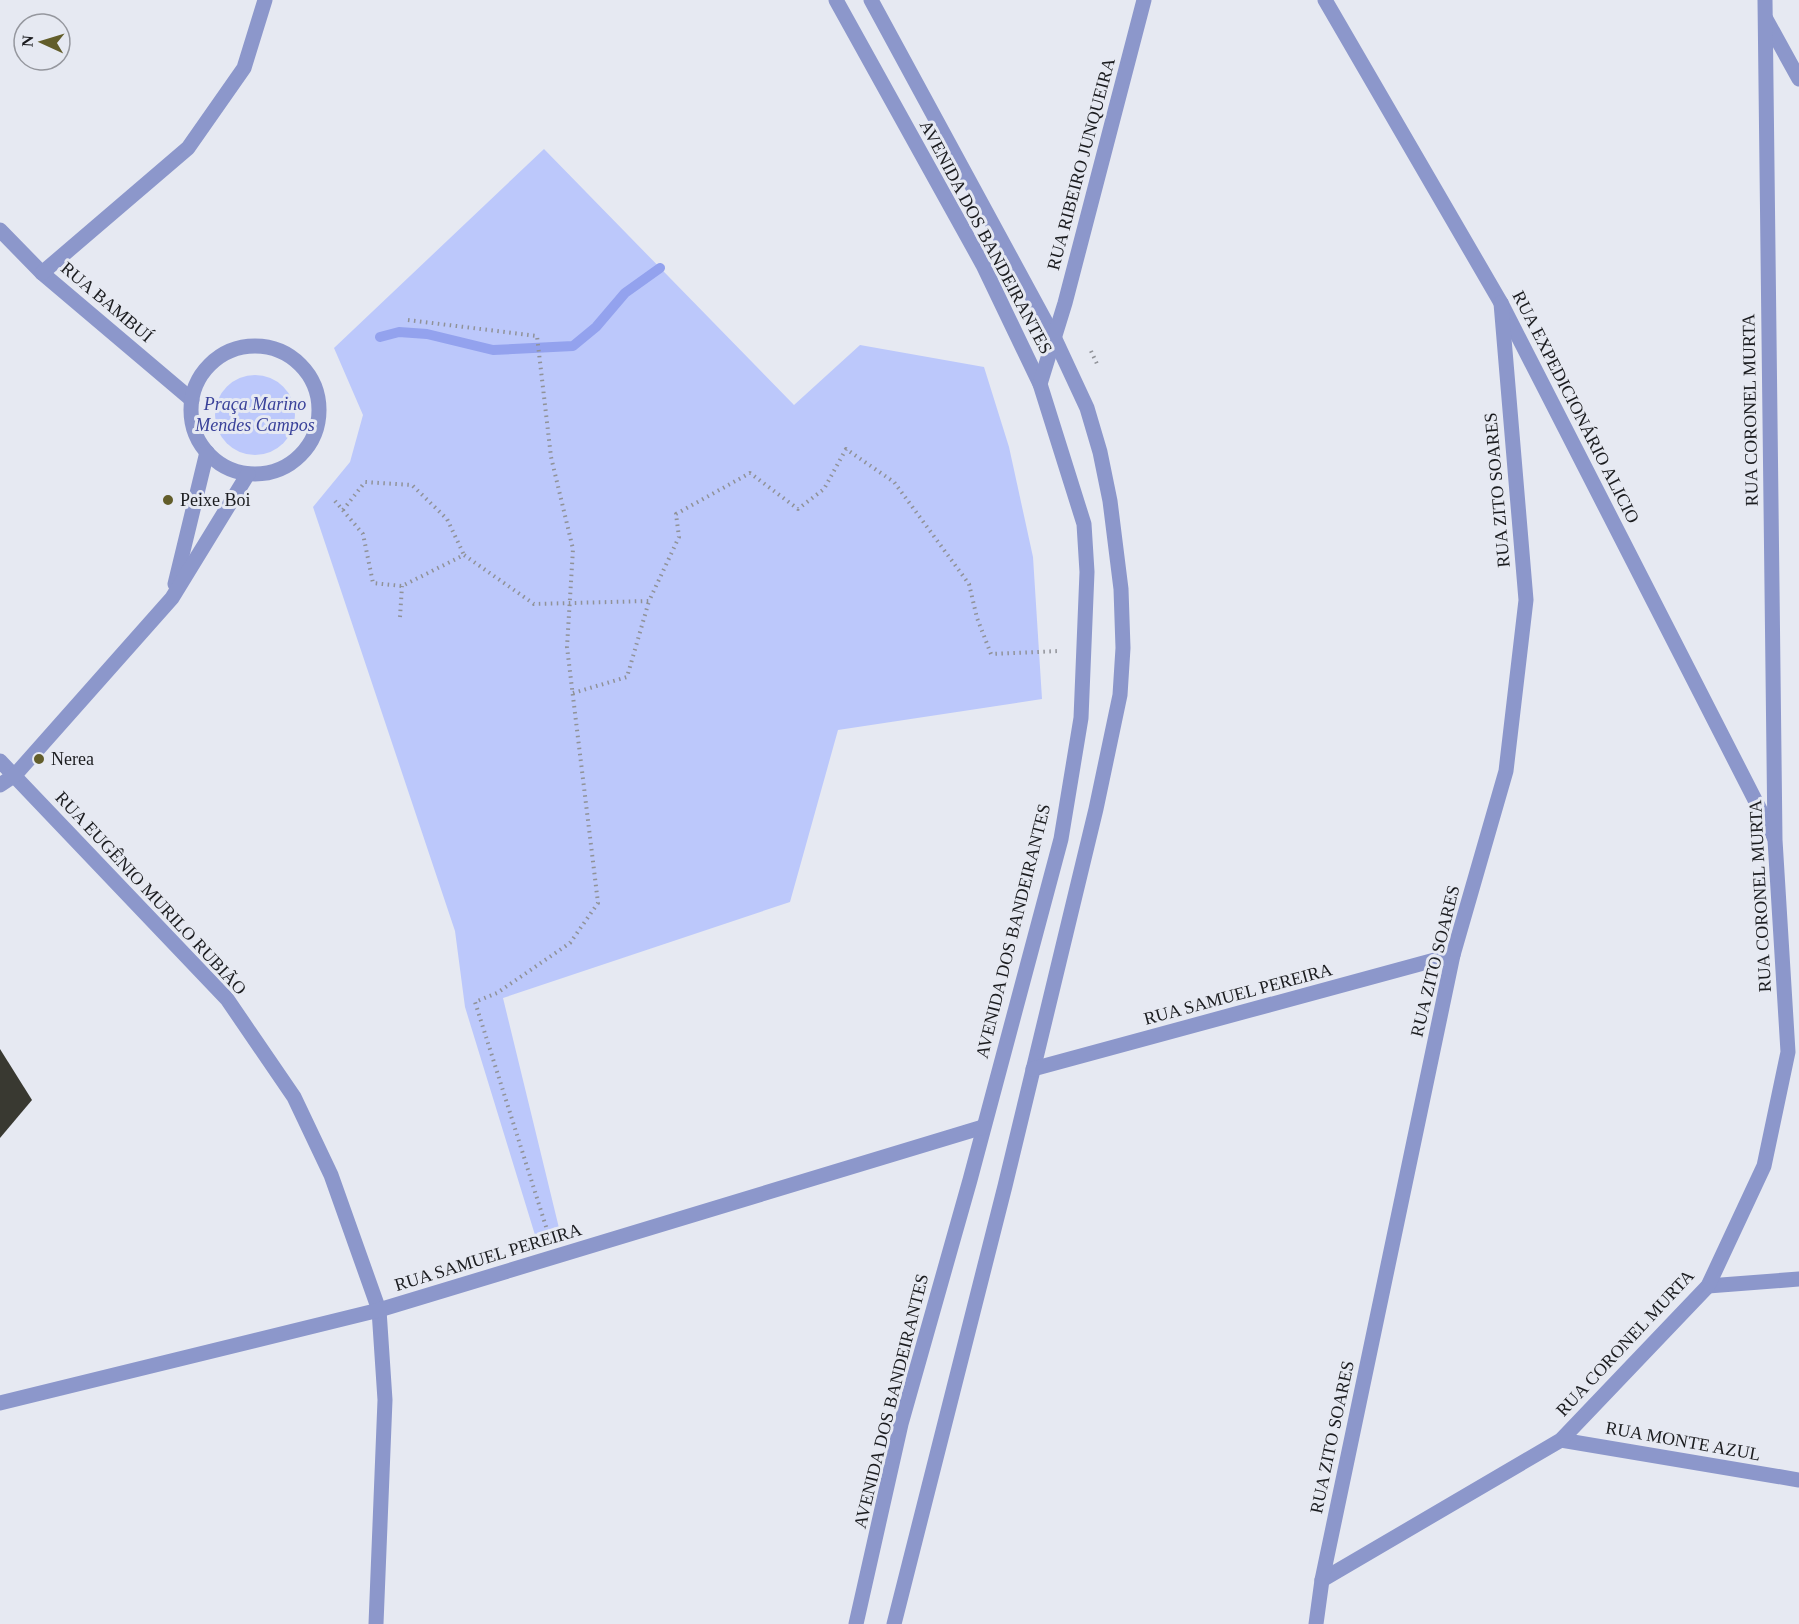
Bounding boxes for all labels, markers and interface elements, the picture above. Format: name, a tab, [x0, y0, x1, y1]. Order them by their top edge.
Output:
north arrow	[12, 12, 72, 72]
text: N	[19, 34, 36, 47]
street label: RUA RIBEIRO JUNQUEIRA	[1043, 56, 1119, 272]
street label: AVENIDA DOS BANDEIRANTES	[916, 117, 1056, 357]
street label: RUA BAMBUÍ	[57, 257, 158, 346]
street label: RUA EXPEDICIONÁRIO ALICIO	[1509, 287, 1644, 526]
street label: RUA CORONEL MURTA	[1738, 313, 1762, 507]
park label: Praça Marino Mendes Campos	[194, 394, 315, 435]
street label: RUA ZITO SOARES	[1480, 412, 1514, 568]
place label: Peixe Boi	[180, 490, 251, 510]
marker: Peixe Boi	[161, 493, 175, 507]
place label: Nerea	[51, 749, 94, 769]
marker: Nerea	[32, 752, 46, 766]
street label: RUA EUGÊNIO MURILO RUBIÃO	[51, 787, 251, 999]
street label: RUA CORONEL MURTA	[1745, 799, 1775, 993]
street label: AVENIDA DOS BANDEIRANTES	[972, 802, 1054, 1060]
street label: RUA ZITO SOARES	[1406, 883, 1464, 1039]
street label: RUA SAMUEL PEREIRA	[1142, 959, 1334, 1029]
street label: RUA SAMUEL PEREIRA	[392, 1219, 584, 1295]
street label: RUA CORONEL MURTA	[1552, 1266, 1698, 1420]
street label: AVENIDA DOS BANDEIRANTES	[850, 1272, 932, 1530]
street label: RUA ZITO SOARES	[1306, 1359, 1358, 1515]
street label: RUA MONTE AZUL	[1604, 1418, 1762, 1464]

